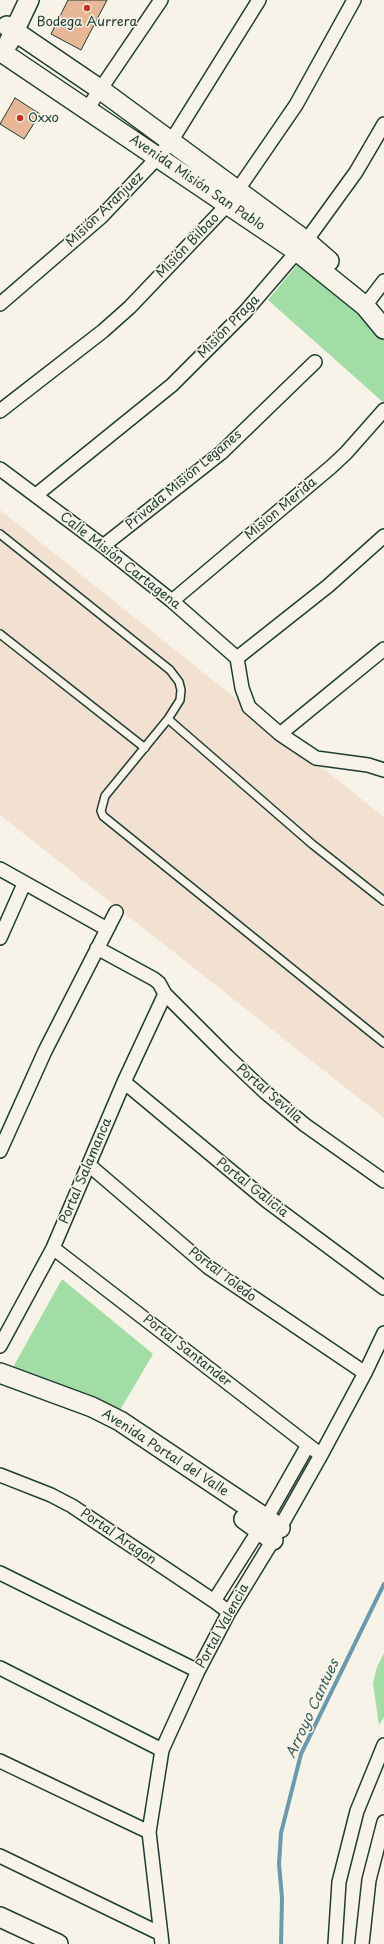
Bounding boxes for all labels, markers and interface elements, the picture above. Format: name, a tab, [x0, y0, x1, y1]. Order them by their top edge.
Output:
marker: Bodega Aurrera	[82, 3, 92, 13]
place label: Bodega Aurrera	[37, 14, 137, 30]
place label: Oxxo	[28, 110, 59, 126]
marker: Oxxo	[15, 113, 25, 123]
street label: Avenida Misión San Pablo	[126, 132, 268, 234]
street label: Misión Aranjuez	[63, 169, 147, 251]
street label: Misión Bilbao	[153, 210, 223, 282]
street label: Misión Praga	[195, 292, 263, 362]
street label: Privada Misión Leganes	[123, 427, 245, 533]
street label: Mision Merida	[242, 474, 320, 544]
street label: Calle Misión Cartagena	[57, 509, 183, 613]
street label: Portal Sevilla	[233, 1061, 305, 1127]
street label: Portal Salamanca	[57, 1116, 115, 1226]
street label: Portal Galicia	[213, 1155, 291, 1221]
street label: Portal Toledo	[185, 1245, 259, 1305]
street label: Portal Santander	[140, 1312, 234, 1390]
street label: Avenida Portal del Valle	[99, 1406, 231, 1500]
street label: Portal Aragon	[77, 1506, 159, 1568]
street label: Portal Valencia	[193, 1581, 253, 1671]
water label: Arroyo Cantues	[283, 1657, 343, 1761]

